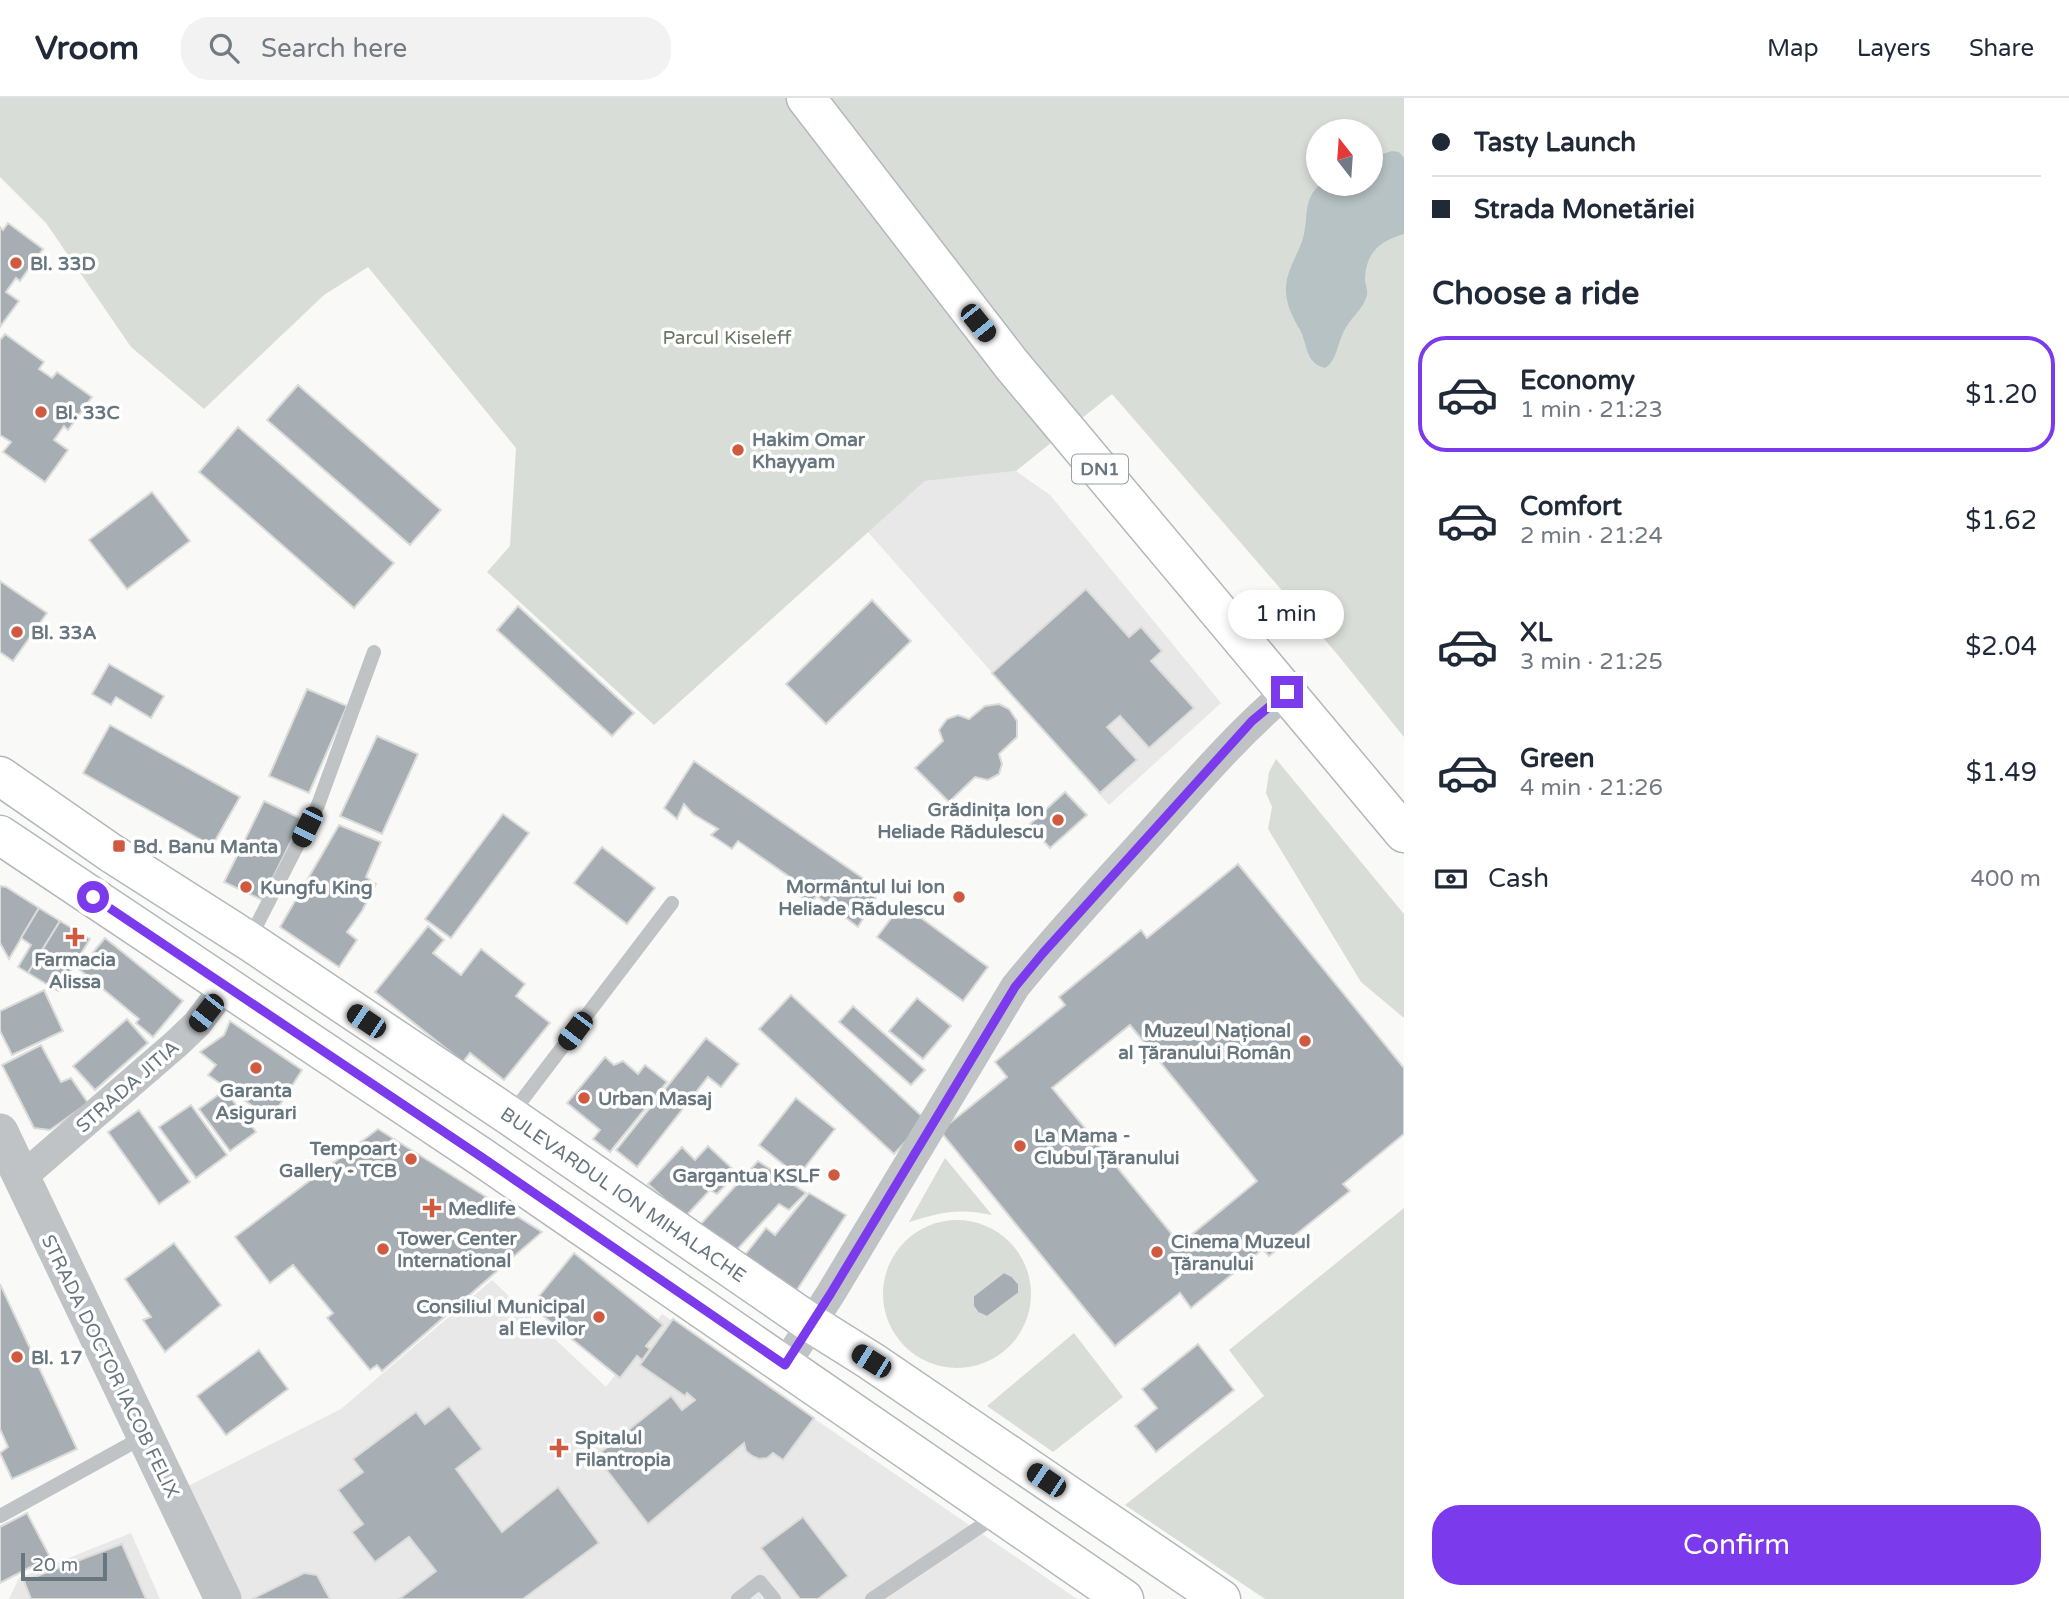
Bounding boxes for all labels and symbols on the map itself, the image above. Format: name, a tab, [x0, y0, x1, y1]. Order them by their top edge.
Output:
north arrow	[1306, 119, 1382, 196]
place label: Bl. 33D	[30, 253, 96, 275]
marker: Bl. 33D	[8, 255, 24, 271]
car	[957, 300, 1000, 346]
park label: Parcul Kiseleff	[663, 327, 792, 349]
place label: Bl. 33C	[55, 402, 120, 424]
marker: Bl. 33C	[33, 404, 49, 420]
place label: Hakim Omar Khayyam	[752, 429, 866, 474]
marker: Hakim Omar Khayyam	[730, 442, 746, 458]
road number: DN1	[1072, 454, 1128, 484]
callout: 1 min	[1229, 590, 1345, 640]
place label: Bl. 33A	[31, 622, 97, 644]
marker: Bl. 33A	[9, 624, 25, 640]
route end	[1271, 676, 1303, 708]
place label: Grădinița Ion Heliade Rădulescu	[877, 799, 1044, 843]
car	[289, 804, 326, 850]
marker: Grădinița Ion Heliade Rădulescu	[1050, 812, 1066, 828]
place label: Bd. Banu Manta	[133, 836, 278, 858]
marker: Bd. Banu Manta	[111, 838, 127, 854]
place label: Mormântul lui Ion Heliade Rădulescu	[778, 876, 945, 920]
place label: Kungfu King	[260, 877, 373, 900]
marker: Kungfu King	[238, 879, 254, 895]
route start	[77, 881, 109, 913]
marker: Mormântul lui Ion Heliade Rădulescu	[951, 889, 967, 905]
marker: Farmacia Alissa	[67, 929, 83, 945]
place label: Farmacia Alissa	[34, 949, 116, 993]
car	[185, 990, 228, 1036]
car	[343, 1001, 390, 1041]
car	[554, 1008, 597, 1054]
place label: Muzeul Național al Țăranului Român	[1118, 1020, 1291, 1065]
marker: Muzeul Național al Țăranului Român	[1297, 1033, 1313, 1049]
street label: STRADA JITIA	[72, 1036, 183, 1137]
marker: Garanta Asigurari	[248, 1060, 264, 1076]
place label: Garanta Asigurari	[215, 1080, 297, 1125]
place label: Urban Masaj	[598, 1088, 712, 1111]
marker: Urban Masaj	[576, 1090, 592, 1106]
street label: BULEVARDUL ION MIHALACHE	[496, 1103, 750, 1287]
place label: La Mama - Clubul Țăranului	[1034, 1125, 1180, 1170]
place label: Tempoart Gallery - TCB	[279, 1138, 398, 1183]
marker: La Mama - Clubul Țăranului	[1012, 1138, 1028, 1154]
marker: Tempoart Gallery - TCB	[403, 1151, 419, 1167]
place label: Gargantua KSLF	[673, 1165, 820, 1188]
marker: Gargantua KSLF	[826, 1167, 842, 1183]
marker: Medlife	[422, 1198, 442, 1218]
place label: Medlife	[448, 1198, 516, 1220]
place label: Tower Center International	[396, 1228, 518, 1272]
street label: STRADA DOCTOR IACOB FELIX	[37, 1231, 184, 1501]
place label: Cinema Muzeul Țăranului	[1170, 1231, 1311, 1276]
marker: Tower Center International	[375, 1241, 391, 1257]
marker: Cinema Muzeul Țăranului	[1149, 1244, 1165, 1260]
place label: Consiliul Municipal al Elevilor	[416, 1296, 586, 1340]
marker: Consiliul Municipal al Elevilor	[591, 1309, 607, 1325]
car	[848, 1341, 895, 1381]
place label: Bl. 17	[31, 1347, 83, 1369]
marker: Bl. 17	[9, 1349, 25, 1365]
place label: Spitalul Filantropia	[575, 1427, 671, 1472]
marker: Spitalul Filantropia	[549, 1438, 569, 1458]
car	[1023, 1460, 1070, 1500]
scale bar	[21, 1550, 107, 1582]

